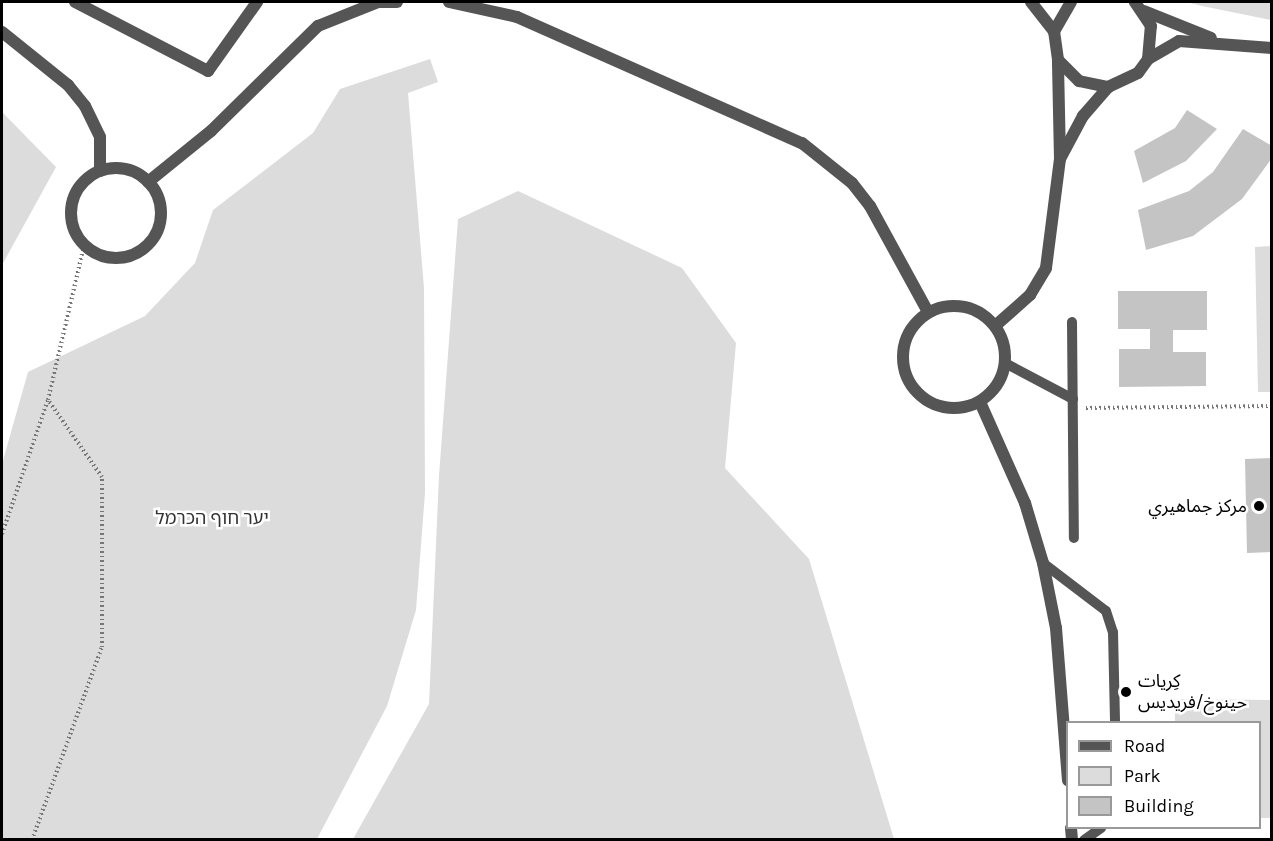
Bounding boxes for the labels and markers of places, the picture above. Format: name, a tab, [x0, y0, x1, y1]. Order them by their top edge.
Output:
place label: مركز جماهيري	[1148, 495, 1247, 517]
marker: مركز جماهيري	[1252, 499, 1266, 513]
place label: كِريات حينوخ/فريديس	[1138, 671, 1247, 714]
marker: كِريات حينوخ/فريديس	[1119, 685, 1133, 699]

